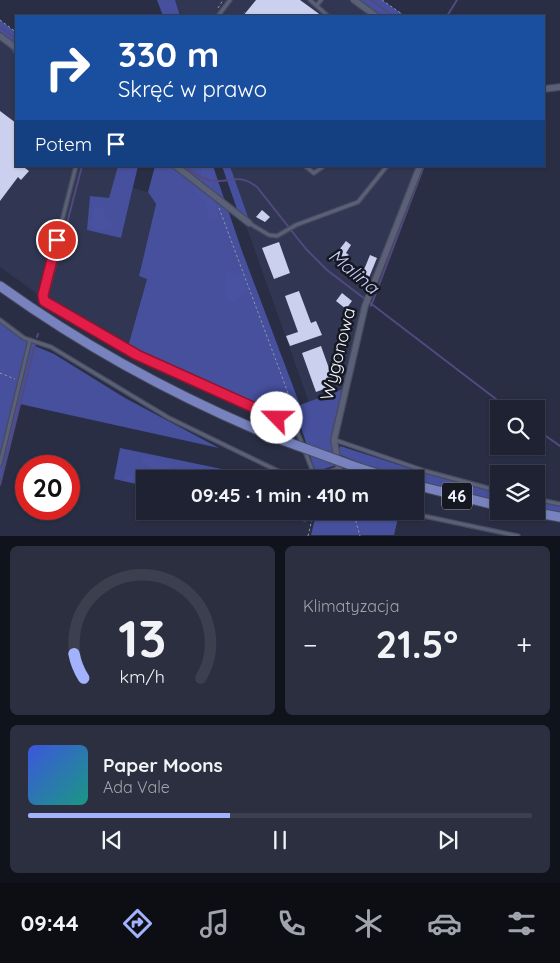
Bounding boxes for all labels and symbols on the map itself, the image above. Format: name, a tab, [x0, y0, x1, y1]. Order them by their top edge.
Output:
pin	[36, 219, 78, 261]
water label: Malina	[324, 243, 385, 300]
street label: Wygonowa	[315, 305, 360, 403]
position arrow	[250, 391, 302, 443]
speed limit sign: 20	[15, 455, 80, 520]
road number: 46	[442, 482, 472, 510]

